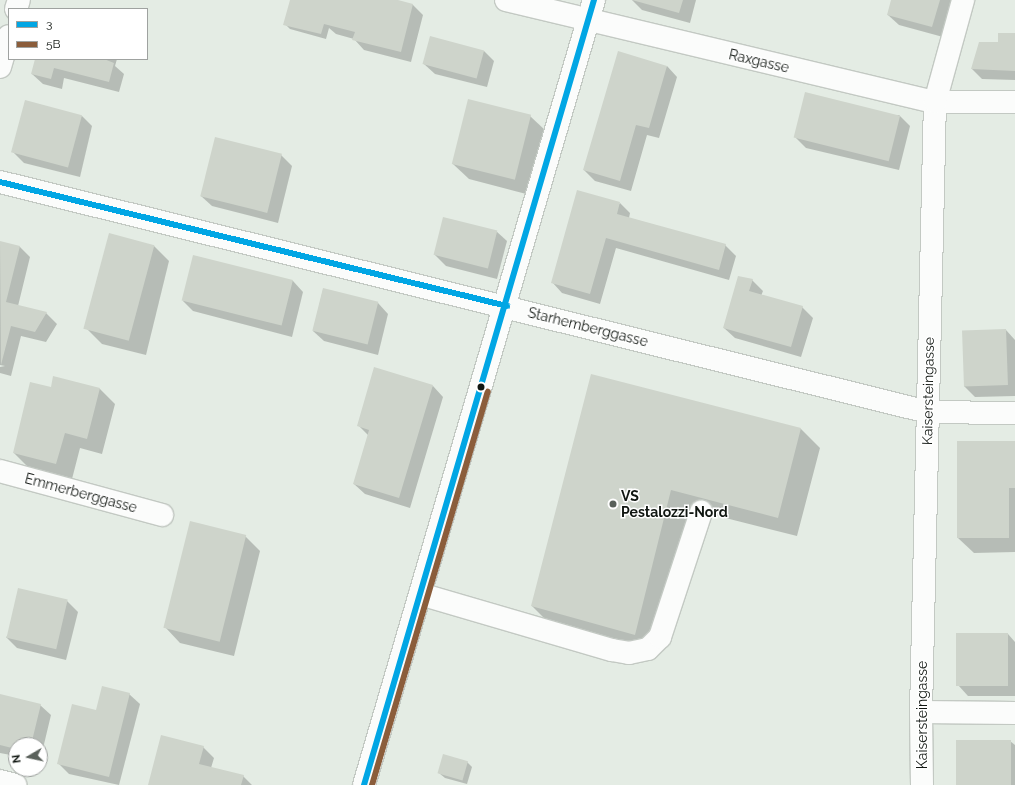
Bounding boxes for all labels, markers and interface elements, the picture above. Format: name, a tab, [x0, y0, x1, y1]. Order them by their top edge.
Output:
legend	[8, 8, 148, 60]
text: 3	[46, 17, 52, 31]
text: 5B	[46, 37, 61, 51]
street label: Raxgasse	[727, 46, 791, 76]
street label: Starhemberggasse	[526, 304, 650, 350]
street label: Kaisersteingasse	[919, 337, 937, 445]
unlabelled marker	[476, 382, 486, 392]
street label: Emmerberggasse	[23, 470, 139, 516]
place label: VS Pestalozzi-Nord	[621, 488, 728, 520]
marker: VS Pestalozzi-Nord	[608, 499, 618, 509]
street label: Kaisersteingasse	[914, 661, 930, 769]
north arrow	[8, 737, 48, 777]
text: N	[10, 754, 24, 764]

